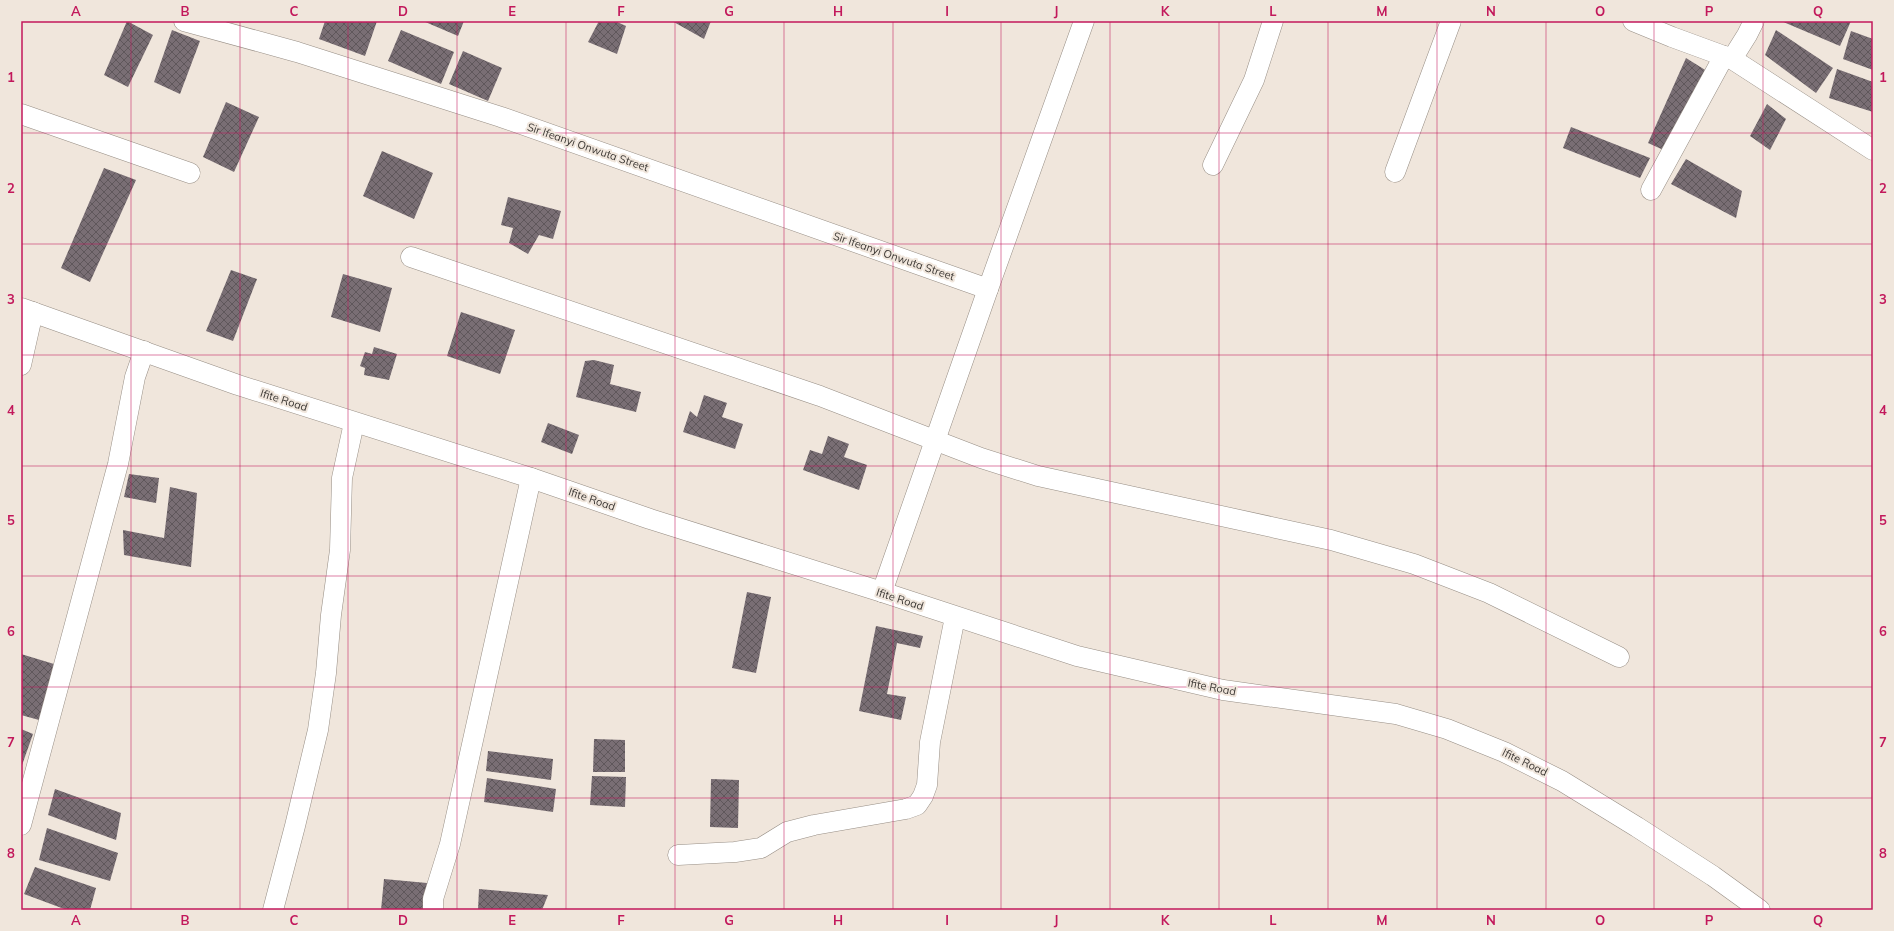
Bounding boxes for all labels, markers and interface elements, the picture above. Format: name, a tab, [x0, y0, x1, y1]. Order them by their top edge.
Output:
text: A	[71, 3, 81, 19]
text: B	[181, 3, 190, 19]
text: C	[290, 3, 299, 19]
text: D	[398, 3, 408, 19]
text: E	[508, 3, 516, 19]
text: F	[617, 3, 625, 19]
text: G	[724, 3, 734, 19]
text: H	[833, 3, 843, 19]
text: I	[945, 3, 949, 19]
text: J	[1054, 3, 1058, 19]
text: K	[1161, 3, 1171, 19]
text: L	[1269, 3, 1277, 19]
text: M	[1376, 3, 1388, 19]
text: N	[1486, 3, 1496, 19]
text: O	[1595, 3, 1605, 19]
text: P	[1705, 3, 1714, 19]
text: Q	[1813, 3, 1823, 19]
text: 1	[7, 69, 15, 85]
text: 1	[1879, 69, 1887, 85]
street label: Sir Ifeanyi Onwuta Street	[525, 120, 651, 174]
text: 2	[7, 180, 15, 196]
text: 2	[1879, 180, 1887, 196]
street label: Sir Ifeanyi Onwuta Street	[831, 229, 957, 283]
text: 3	[7, 291, 15, 307]
text: 3	[1879, 291, 1887, 307]
street label: Ifite Road	[259, 386, 309, 414]
text: 4	[7, 402, 15, 418]
text: 4	[1879, 402, 1887, 418]
street label: Ifite Road	[567, 484, 617, 514]
text: 5	[7, 512, 15, 528]
text: 5	[1879, 512, 1887, 528]
street label: Ifite Road	[875, 585, 925, 613]
text: 6	[7, 623, 15, 639]
text: 6	[1879, 623, 1887, 639]
street label: Ifite Road	[1187, 675, 1237, 699]
text: 7	[7, 734, 15, 750]
text: 7	[1879, 734, 1887, 750]
street label: Ifite Road	[1500, 745, 1550, 779]
text: 8	[7, 845, 15, 861]
text: 8	[1879, 845, 1887, 861]
text: A	[71, 912, 81, 928]
text: B	[181, 912, 190, 928]
text: C	[290, 912, 299, 928]
text: D	[398, 912, 408, 928]
text: E	[508, 912, 516, 928]
text: F	[617, 912, 625, 928]
text: G	[724, 912, 734, 928]
text: H	[833, 912, 843, 928]
text: I	[945, 912, 949, 928]
text: J	[1054, 912, 1058, 928]
text: K	[1161, 912, 1171, 928]
text: L	[1269, 912, 1277, 928]
text: M	[1376, 912, 1388, 928]
text: N	[1486, 912, 1496, 928]
text: O	[1595, 912, 1605, 928]
text: P	[1705, 912, 1714, 928]
text: Q	[1813, 912, 1823, 928]

